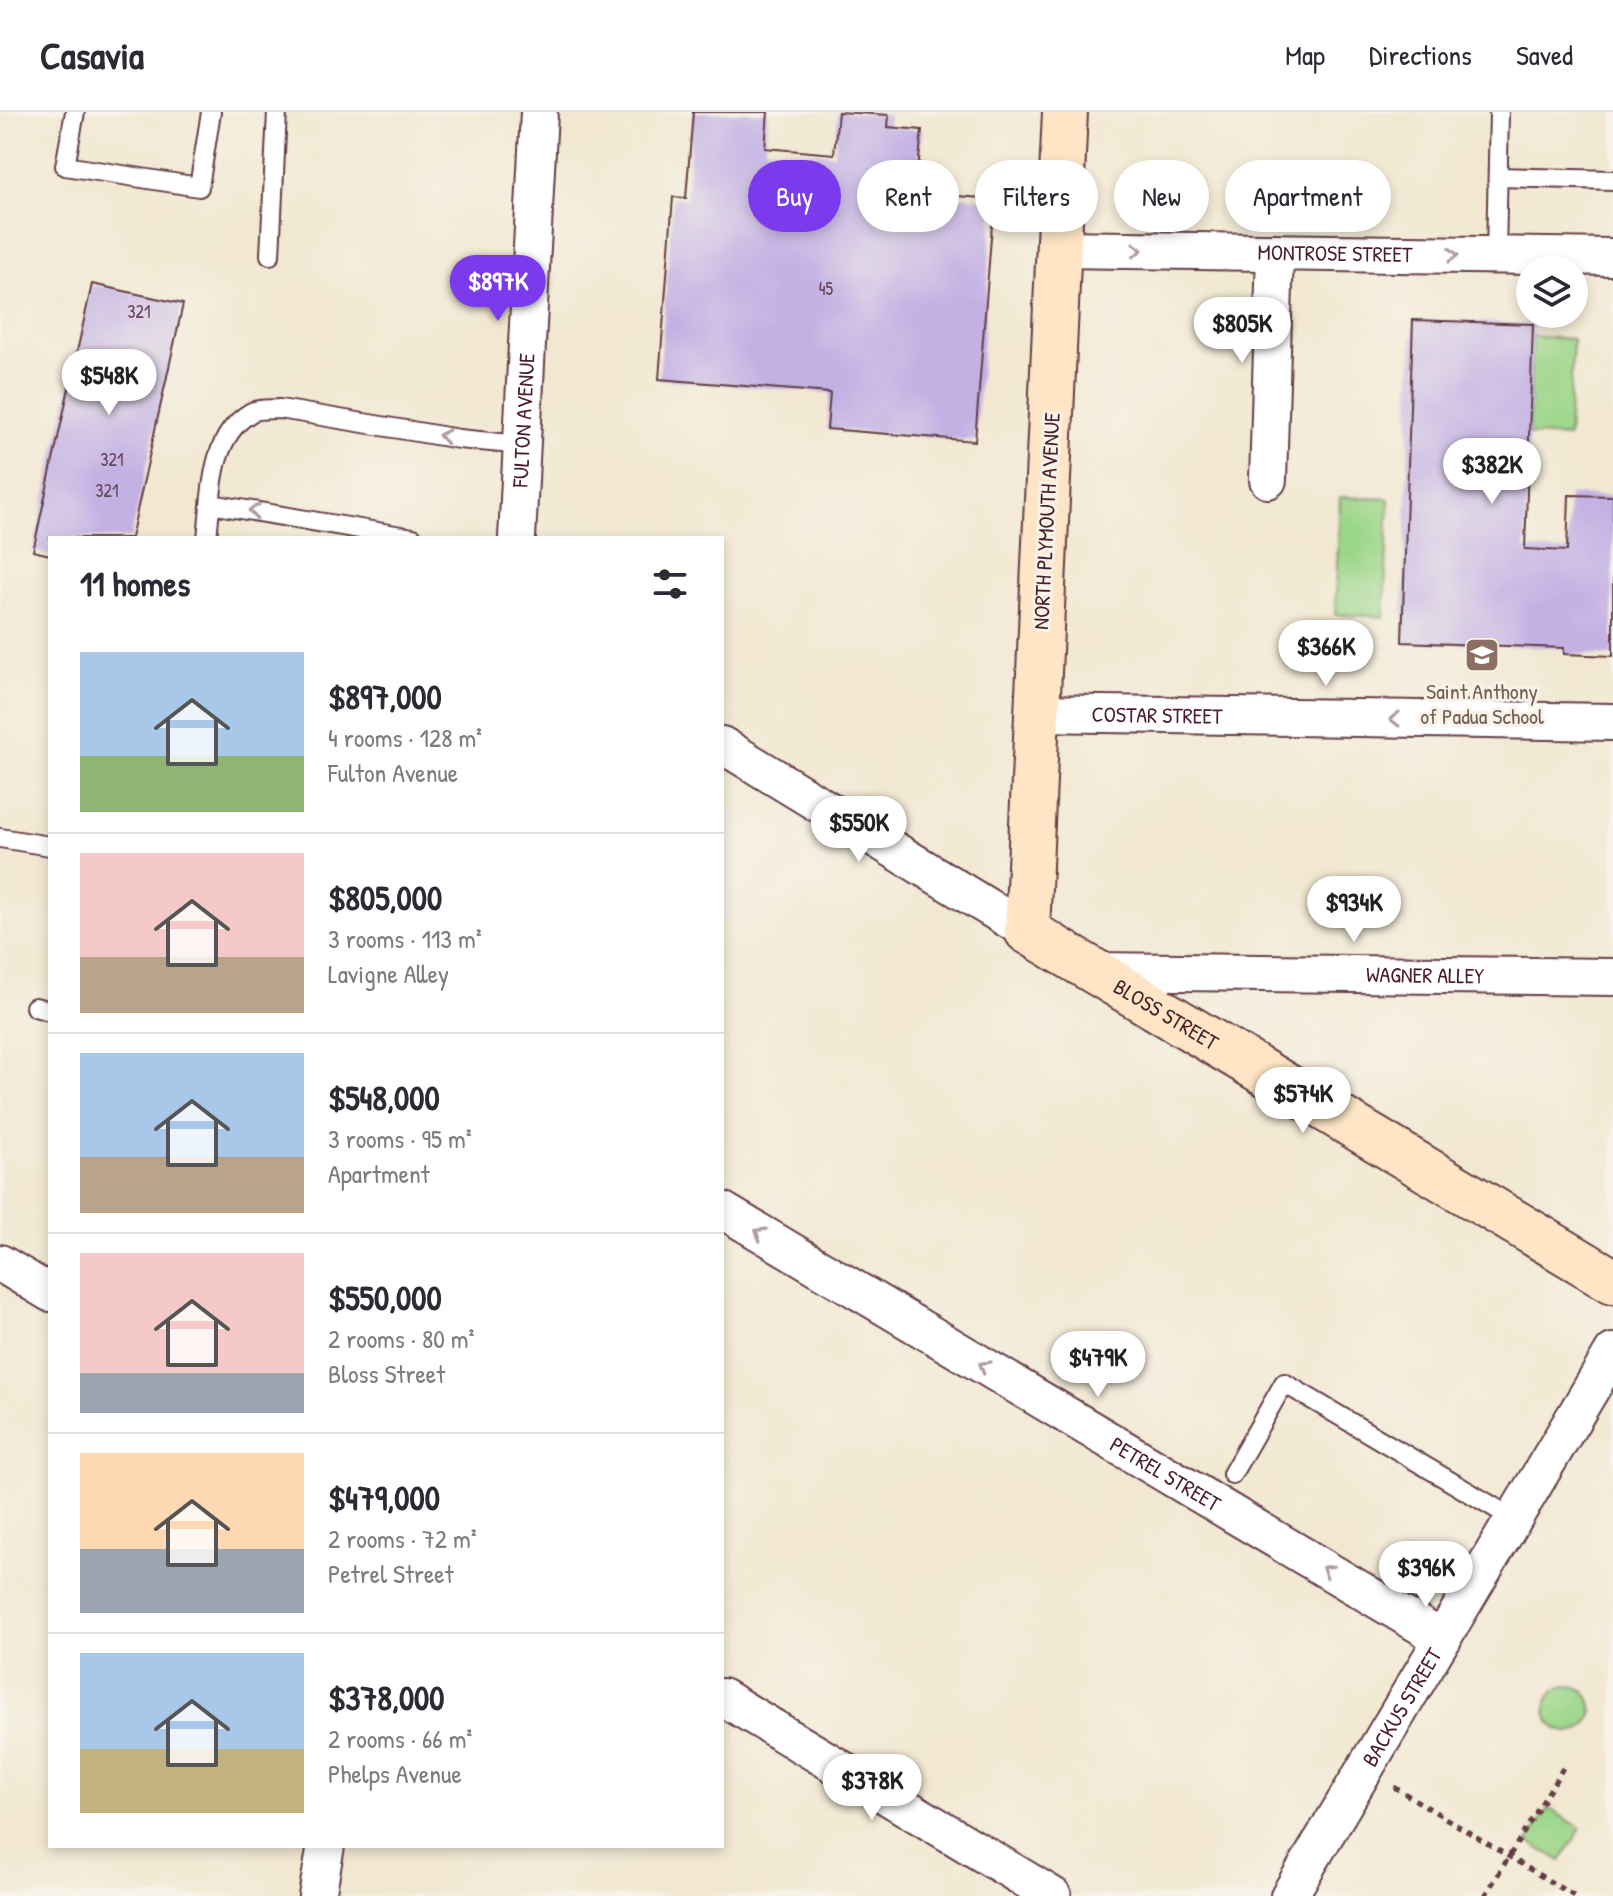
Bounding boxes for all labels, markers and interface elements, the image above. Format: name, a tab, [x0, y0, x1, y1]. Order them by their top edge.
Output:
text: Casavia	[40, 29, 144, 81]
text: Map	[1285, 36, 1325, 74]
text: Directions	[1369, 36, 1472, 74]
text: Saved	[1516, 36, 1573, 74]
chip: Buy	[748, 160, 841, 232]
chip: Rent	[857, 160, 959, 232]
chip: Filters	[975, 160, 1098, 232]
chip: New	[1114, 160, 1209, 232]
chip: Apartment	[1225, 160, 1391, 232]
street label: MONTROSE STREET	[1257, 237, 1413, 269]
one-way arrow	[1131, 242, 1144, 259]
one-way arrow	[1447, 246, 1460, 263]
pin: $897K	[442, 255, 554, 323]
map controls	[1516, 256, 1588, 328]
button: layers	[1516, 256, 1588, 328]
text: $897K	[468, 263, 528, 298]
house number: 45	[819, 276, 834, 301]
pin: $805K	[1186, 297, 1298, 365]
house number: 321	[127, 299, 151, 324]
text: $805K	[1212, 305, 1272, 340]
pin: $548K	[53, 349, 165, 417]
street label: FULTON AVENUE	[505, 352, 542, 489]
text: $548K	[80, 357, 138, 392]
street label: NORTH PLYMOUTH AVENUE	[1025, 411, 1067, 630]
one-way arrow	[438, 429, 451, 446]
pin: $382K	[1436, 438, 1548, 506]
text: $382K	[1461, 446, 1523, 481]
house number: 321	[100, 447, 124, 472]
house number: 321	[95, 478, 119, 503]
one-way arrow	[247, 503, 261, 520]
text: 11 homes	[80, 561, 190, 607]
icon: filters	[648, 562, 692, 606]
pin: $366K	[1270, 620, 1382, 688]
text: $366K	[1296, 628, 1356, 663]
school or university icon: Saint Anthony of Padua School	[1463, 636, 1501, 674]
text: $897,000	[328, 674, 442, 720]
place label: Saint Anthony of Padua School	[1420, 676, 1544, 731]
icon: home	[144, 684, 240, 780]
street label: COSTAR STREET	[1091, 699, 1223, 731]
one-way arrow	[1388, 710, 1401, 727]
text: 4 rooms · 128 m²	[328, 720, 482, 755]
text: Fulton Avenue	[328, 755, 458, 790]
pin: $550K	[803, 796, 915, 864]
text: $550K	[829, 804, 889, 839]
text: $805,000	[328, 875, 442, 921]
pin: $934K	[1298, 876, 1410, 944]
text: $934K	[1325, 884, 1383, 919]
icon: home	[144, 885, 240, 981]
text: 3 rooms · 113 m²	[328, 921, 482, 956]
text: Lavigne Alley	[328, 956, 449, 991]
street label: WAGNER ALLEY	[1366, 959, 1484, 991]
street label: BLOSS STREET	[1108, 971, 1225, 1057]
pin: $574K	[1247, 1067, 1359, 1135]
text: $548,000	[328, 1075, 440, 1121]
text: $574K	[1273, 1075, 1333, 1110]
icon: home	[144, 1085, 240, 1181]
text: 3 rooms · 95 m²	[328, 1121, 472, 1156]
text: Apartment	[328, 1156, 430, 1191]
one-way arrow	[754, 1227, 769, 1243]
text: $550,000	[328, 1275, 442, 1321]
icon: home	[144, 1285, 240, 1381]
text: 2 rooms · 80 m²	[328, 1321, 475, 1356]
pin: $479K	[1042, 1331, 1154, 1399]
text: $479K	[1069, 1339, 1127, 1374]
text: Bloss Street	[328, 1356, 445, 1391]
one-way arrow	[978, 1360, 993, 1376]
street label: PETREL STREET	[1105, 1429, 1227, 1519]
text: $479,000	[328, 1475, 440, 1521]
icon: home	[144, 1485, 240, 1581]
text: 2 rooms · 72 m²	[328, 1521, 477, 1556]
pin: $396K	[1370, 1541, 1482, 1609]
text: $396K	[1397, 1549, 1455, 1584]
text: Petrel Street	[328, 1556, 454, 1591]
one-way arrow	[1321, 1565, 1336, 1580]
street label: BACKUS STREET	[1355, 1642, 1449, 1772]
text: $378,000	[328, 1675, 445, 1721]
icon: home	[144, 1685, 240, 1781]
text: 2 rooms · 66 m²	[328, 1721, 472, 1756]
pin: $378K	[816, 1754, 928, 1822]
text: Phelps Avenue	[328, 1756, 462, 1791]
text: $378K	[841, 1762, 903, 1797]

